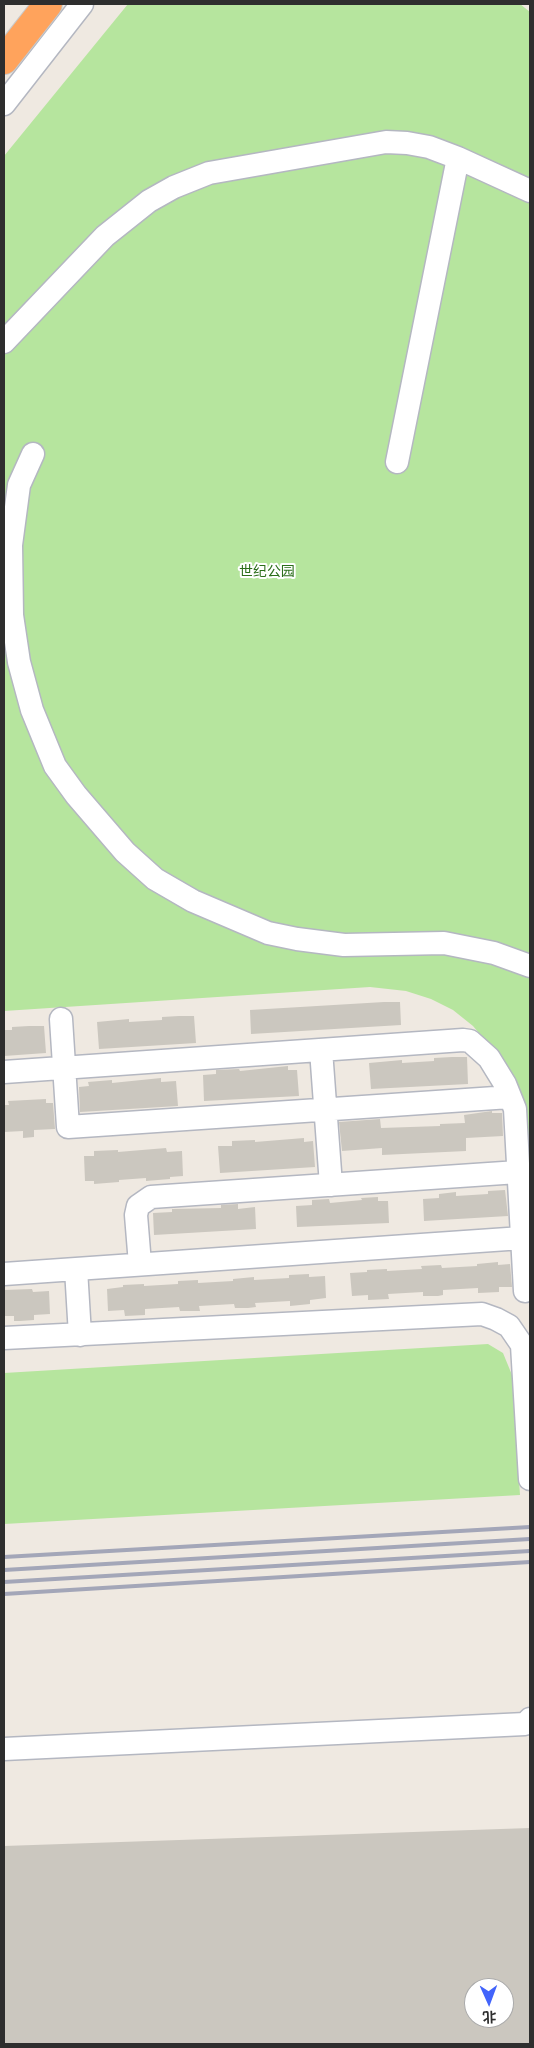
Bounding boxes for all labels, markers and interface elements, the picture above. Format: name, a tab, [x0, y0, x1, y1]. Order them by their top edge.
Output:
park label: 世纪公园	[239, 563, 295, 579]
north arrow	[464, 1978, 514, 2028]
text: 北	[482, 2009, 497, 2026]

